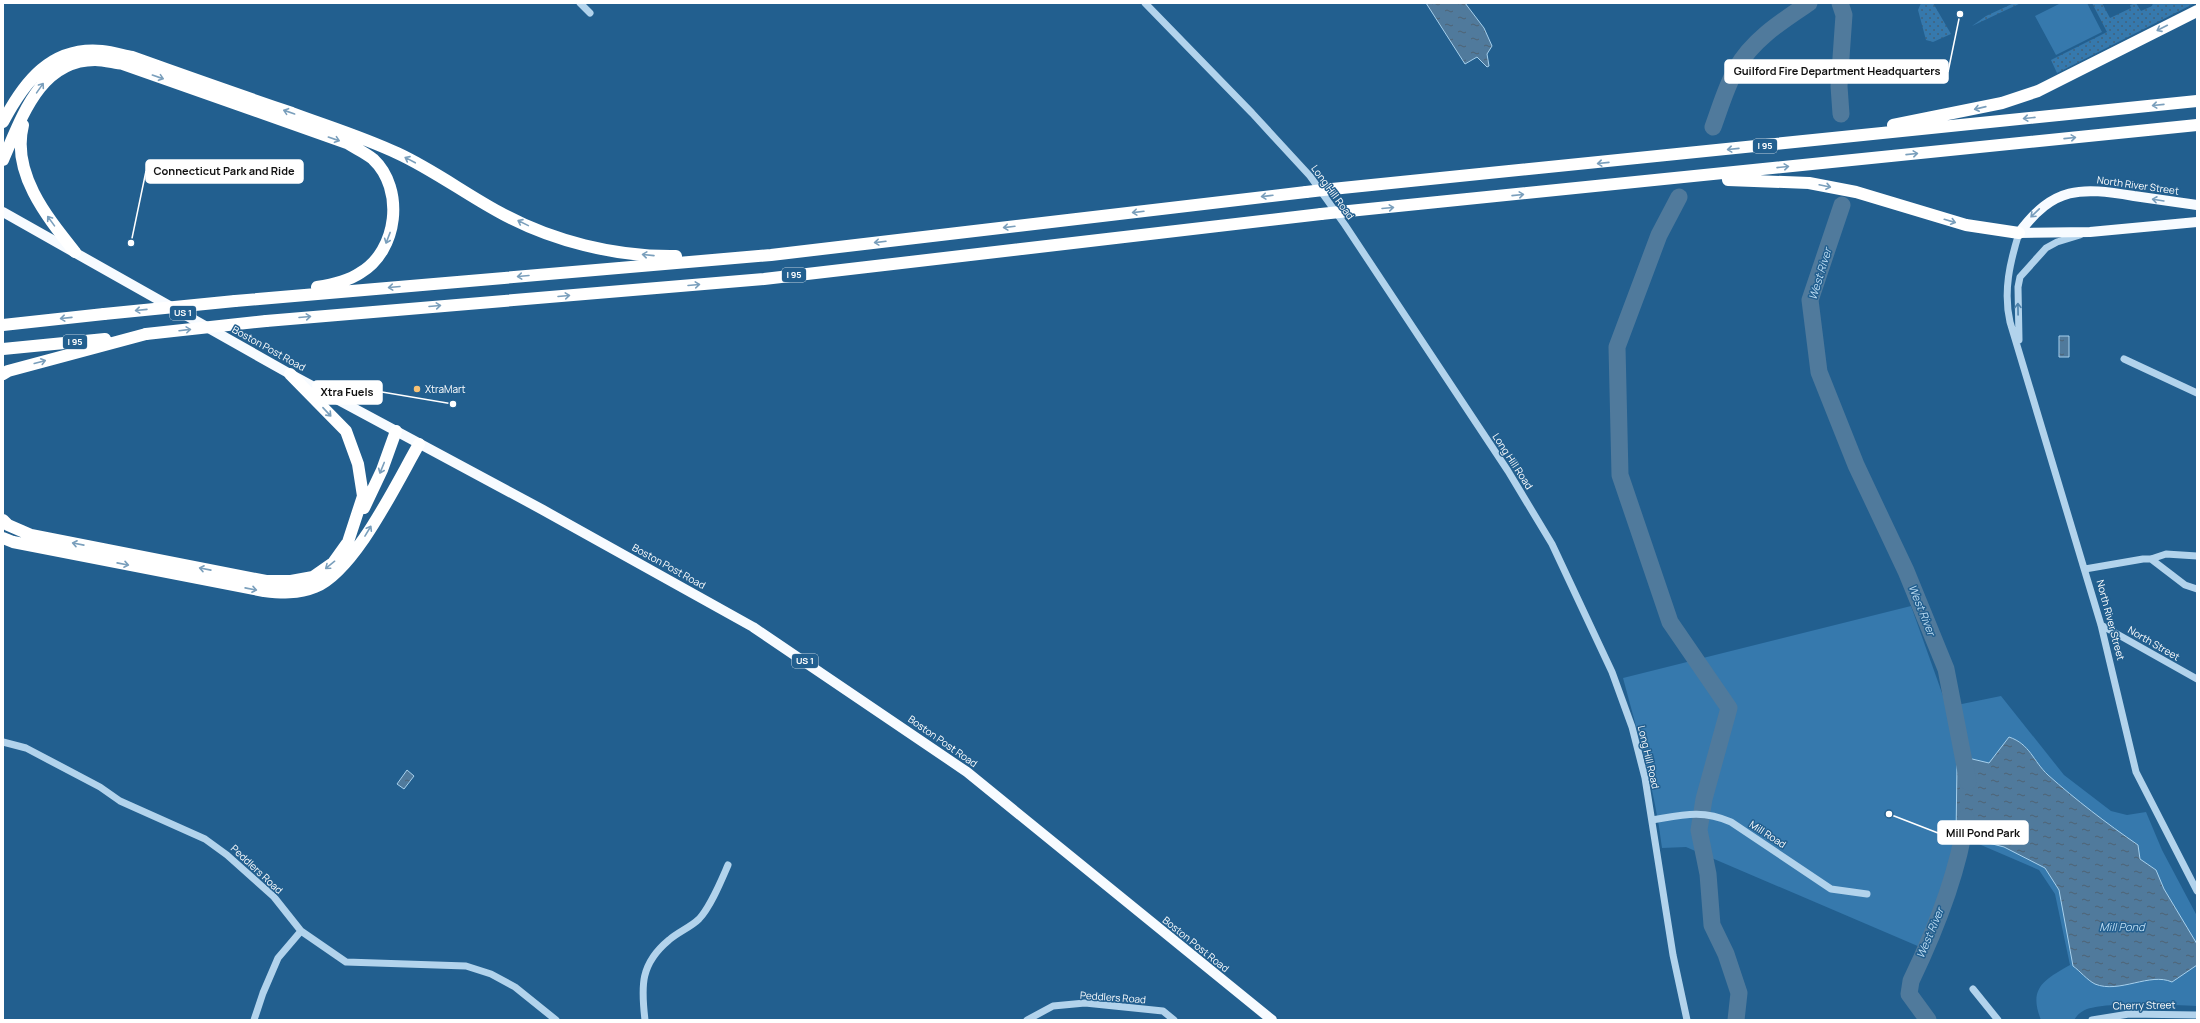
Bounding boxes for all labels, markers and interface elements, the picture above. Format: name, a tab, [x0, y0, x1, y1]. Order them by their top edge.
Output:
one-way arrow	[2156, 25, 2168, 32]
callout: Guilford Fire Department Headquarters	[1725, 60, 1948, 83]
text: Guilford Fire Department Headquarters	[1734, 63, 1940, 78]
one-way arrow	[152, 74, 165, 81]
one-way arrow	[36, 82, 44, 93]
one-way arrow	[2152, 101, 2165, 109]
one-way arrow	[1973, 105, 1986, 112]
one-way arrow	[283, 108, 295, 116]
one-way arrow	[2023, 115, 2036, 122]
one-way arrow	[2063, 134, 2076, 142]
one-way arrow	[327, 135, 339, 143]
road number: I 95	[1753, 139, 1777, 153]
one-way arrow	[1726, 145, 1739, 153]
one-way arrow	[1905, 150, 1918, 158]
one-way arrow	[404, 155, 416, 163]
one-way arrow	[1597, 159, 1610, 167]
callout: Connecticut Park and Ride	[146, 160, 303, 183]
street label: Long Hill Road	[1308, 162, 1358, 222]
text: Connecticut Park and Ride	[153, 163, 295, 178]
one-way arrow	[1776, 163, 1789, 171]
street label: North River Street	[2096, 172, 2180, 198]
one-way arrow	[1818, 182, 1831, 190]
one-way arrow	[1511, 191, 1524, 198]
one-way arrow	[1261, 192, 1274, 200]
one-way arrow	[2152, 196, 2165, 204]
one-way arrow	[1381, 204, 1394, 211]
one-way arrow	[1132, 208, 1145, 215]
one-way arrow	[2030, 208, 2040, 218]
one-way arrow	[47, 216, 55, 227]
one-way arrow	[1944, 218, 1957, 225]
one-way arrow	[517, 219, 529, 226]
one-way arrow	[1003, 223, 1016, 231]
one-way arrow	[383, 232, 391, 244]
one-way arrow	[874, 238, 887, 246]
water label: West River	[1804, 244, 1835, 302]
one-way arrow	[642, 251, 655, 259]
road number: I 95	[782, 268, 806, 282]
one-way arrow	[517, 272, 530, 280]
one-way arrow	[687, 281, 700, 288]
one-way arrow	[388, 284, 401, 291]
one-way arrow	[557, 292, 570, 299]
one-way arrow	[428, 303, 441, 310]
one-way arrow	[2014, 303, 2022, 316]
road number: US 1	[170, 306, 196, 320]
one-way arrow	[135, 307, 148, 314]
one-way arrow	[298, 314, 311, 321]
one-way arrow	[59, 315, 72, 322]
street label: Boston Post Road	[230, 322, 308, 374]
one-way arrow	[178, 326, 191, 334]
road number: I 95	[63, 335, 87, 349]
one-way arrow	[33, 358, 46, 365]
callout: Xtra Fuels	[313, 381, 382, 404]
place label: XtraMart	[425, 382, 466, 396]
text: Xtra Fuels	[320, 384, 374, 399]
marker: XtraMart	[412, 384, 422, 394]
one-way arrow	[322, 407, 332, 417]
street label: Long Hill Road	[1490, 430, 1536, 492]
one-way arrow	[378, 461, 386, 473]
one-way arrow	[364, 526, 372, 537]
one-way arrow	[72, 540, 85, 548]
street label: Boston Post Road	[630, 540, 708, 592]
one-way arrow	[116, 560, 129, 568]
one-way arrow	[324, 560, 335, 569]
one-way arrow	[199, 565, 212, 573]
street label: North River Street	[2094, 578, 2128, 662]
water label: West River	[1905, 582, 1940, 639]
one-way arrow	[244, 585, 257, 593]
street label: North Street	[2126, 623, 2182, 663]
road number: US 1	[792, 654, 818, 668]
street label: Boston Post Road	[906, 712, 981, 770]
street label: Long Hill Road	[1635, 724, 1663, 790]
street label: Mill Road	[1747, 817, 1789, 851]
callout: Mill Pond Park	[1938, 821, 2028, 844]
text: Mill Pond Park	[1946, 825, 2021, 840]
street label: Peddlers Road	[228, 841, 286, 897]
water label: West River	[1912, 903, 1948, 960]
street label: Boston Post Road	[1160, 913, 1232, 975]
water label: Mill Pond	[2099, 919, 2146, 934]
street label: Peddlers Road	[1079, 988, 1147, 1006]
street label: Cherry Street	[2113, 997, 2175, 1013]

